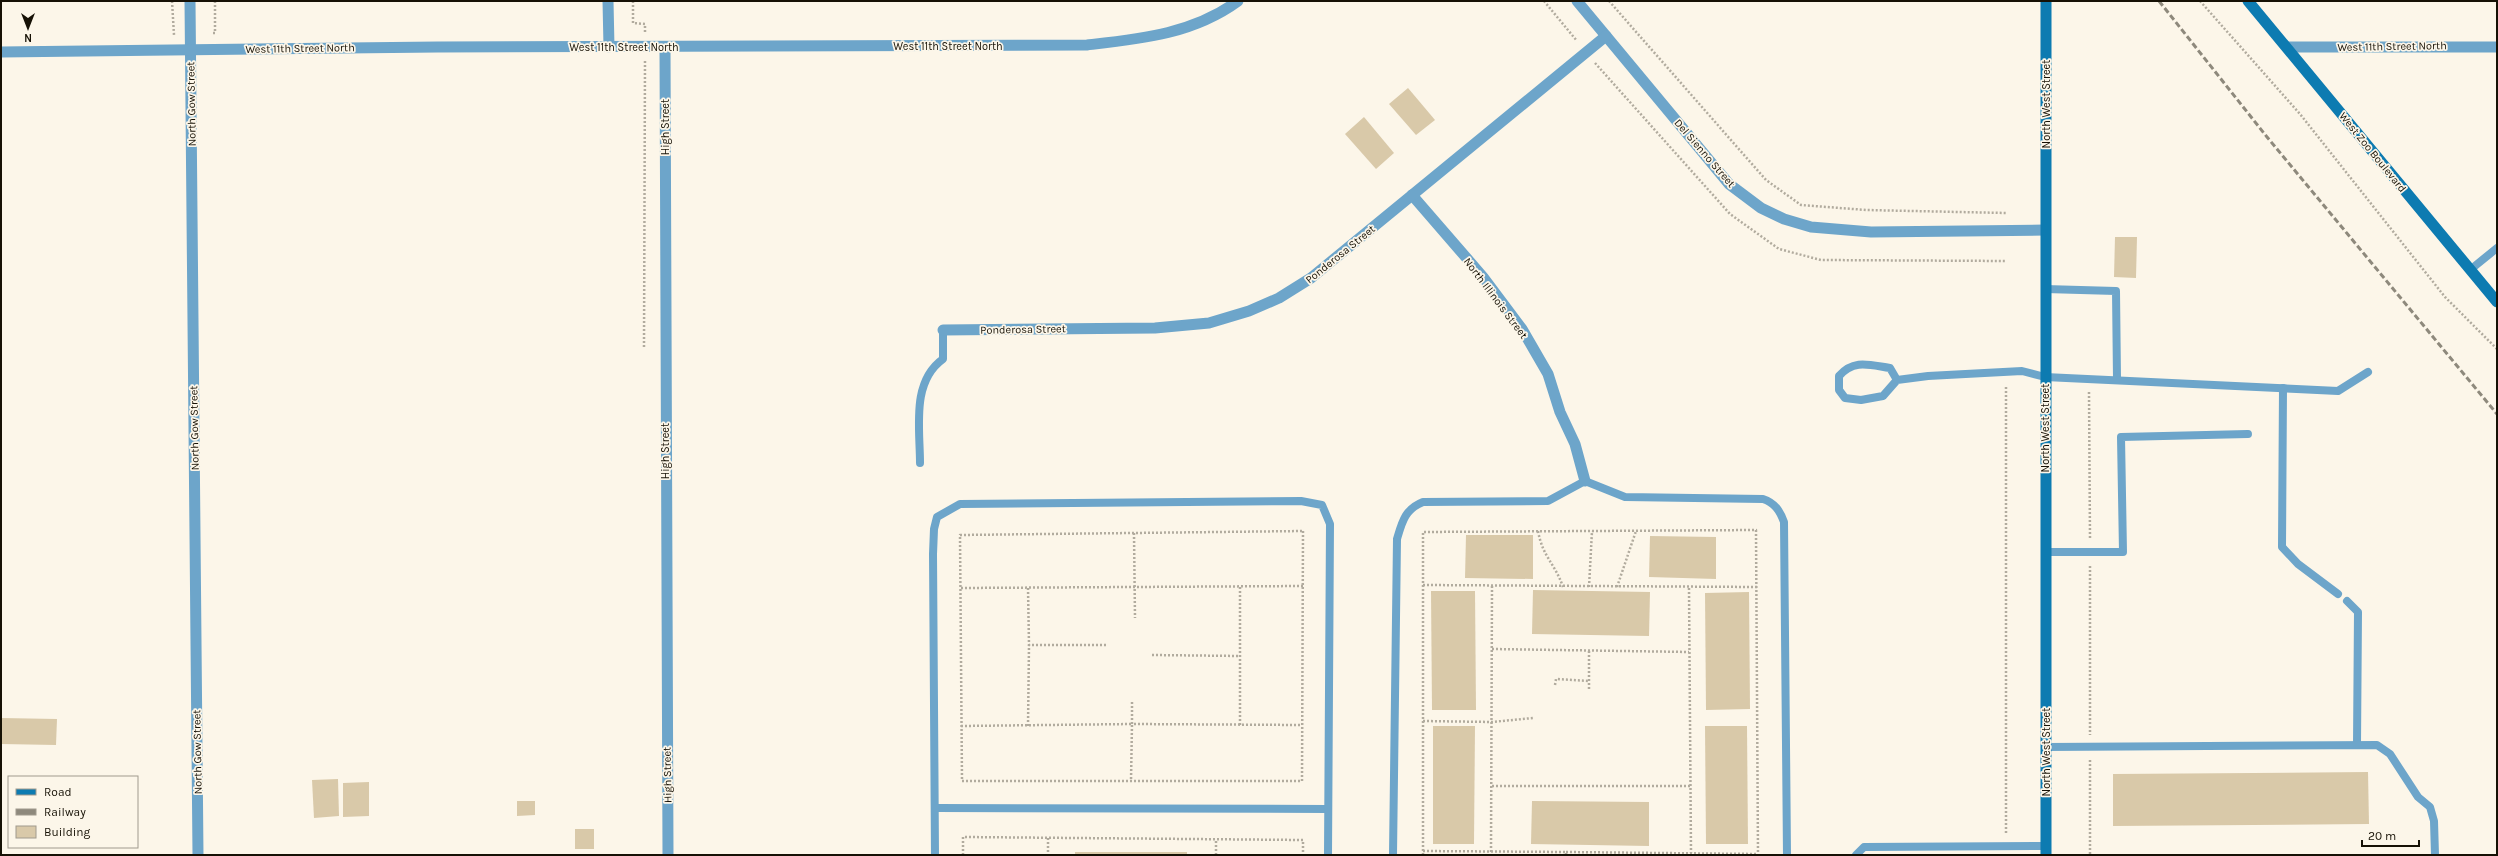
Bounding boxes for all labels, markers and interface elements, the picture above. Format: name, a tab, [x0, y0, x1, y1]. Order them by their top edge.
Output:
north arrow	[8, 8, 48, 48]
text: N	[24, 31, 32, 44]
street label: West 11th Street North	[2337, 39, 2447, 54]
street label: West 11th Street North	[893, 40, 1003, 53]
street label: West 11th Street North	[245, 41, 355, 56]
street label: West 11th Street North	[569, 41, 679, 54]
street label: North West Street	[2040, 60, 2053, 148]
street label: North Gow Street	[184, 61, 199, 146]
street label: High Street	[659, 99, 672, 155]
street label: West Zoo Boulevard	[2336, 110, 2409, 195]
street label: Del Sienno Street	[1671, 117, 1738, 190]
street label: Ponderosa Street	[1303, 222, 1378, 286]
street label: North Illinois Street	[1461, 255, 1530, 341]
street label: Ponderosa Street	[980, 322, 1066, 337]
street label: North West Street	[2039, 384, 2052, 472]
street label: North Gow Street	[187, 385, 202, 470]
street label: High Street	[659, 423, 672, 479]
street label: North West Street	[2040, 708, 2053, 796]
street label: North Gow Street	[190, 709, 205, 794]
street label: High Street	[661, 747, 674, 803]
legend	[8, 776, 138, 848]
text: Road	[44, 785, 72, 799]
text: Railway	[44, 805, 86, 819]
scale bar	[2362, 822, 2419, 848]
text: Building	[44, 825, 91, 839]
text: 20 m	[2368, 829, 2396, 843]

